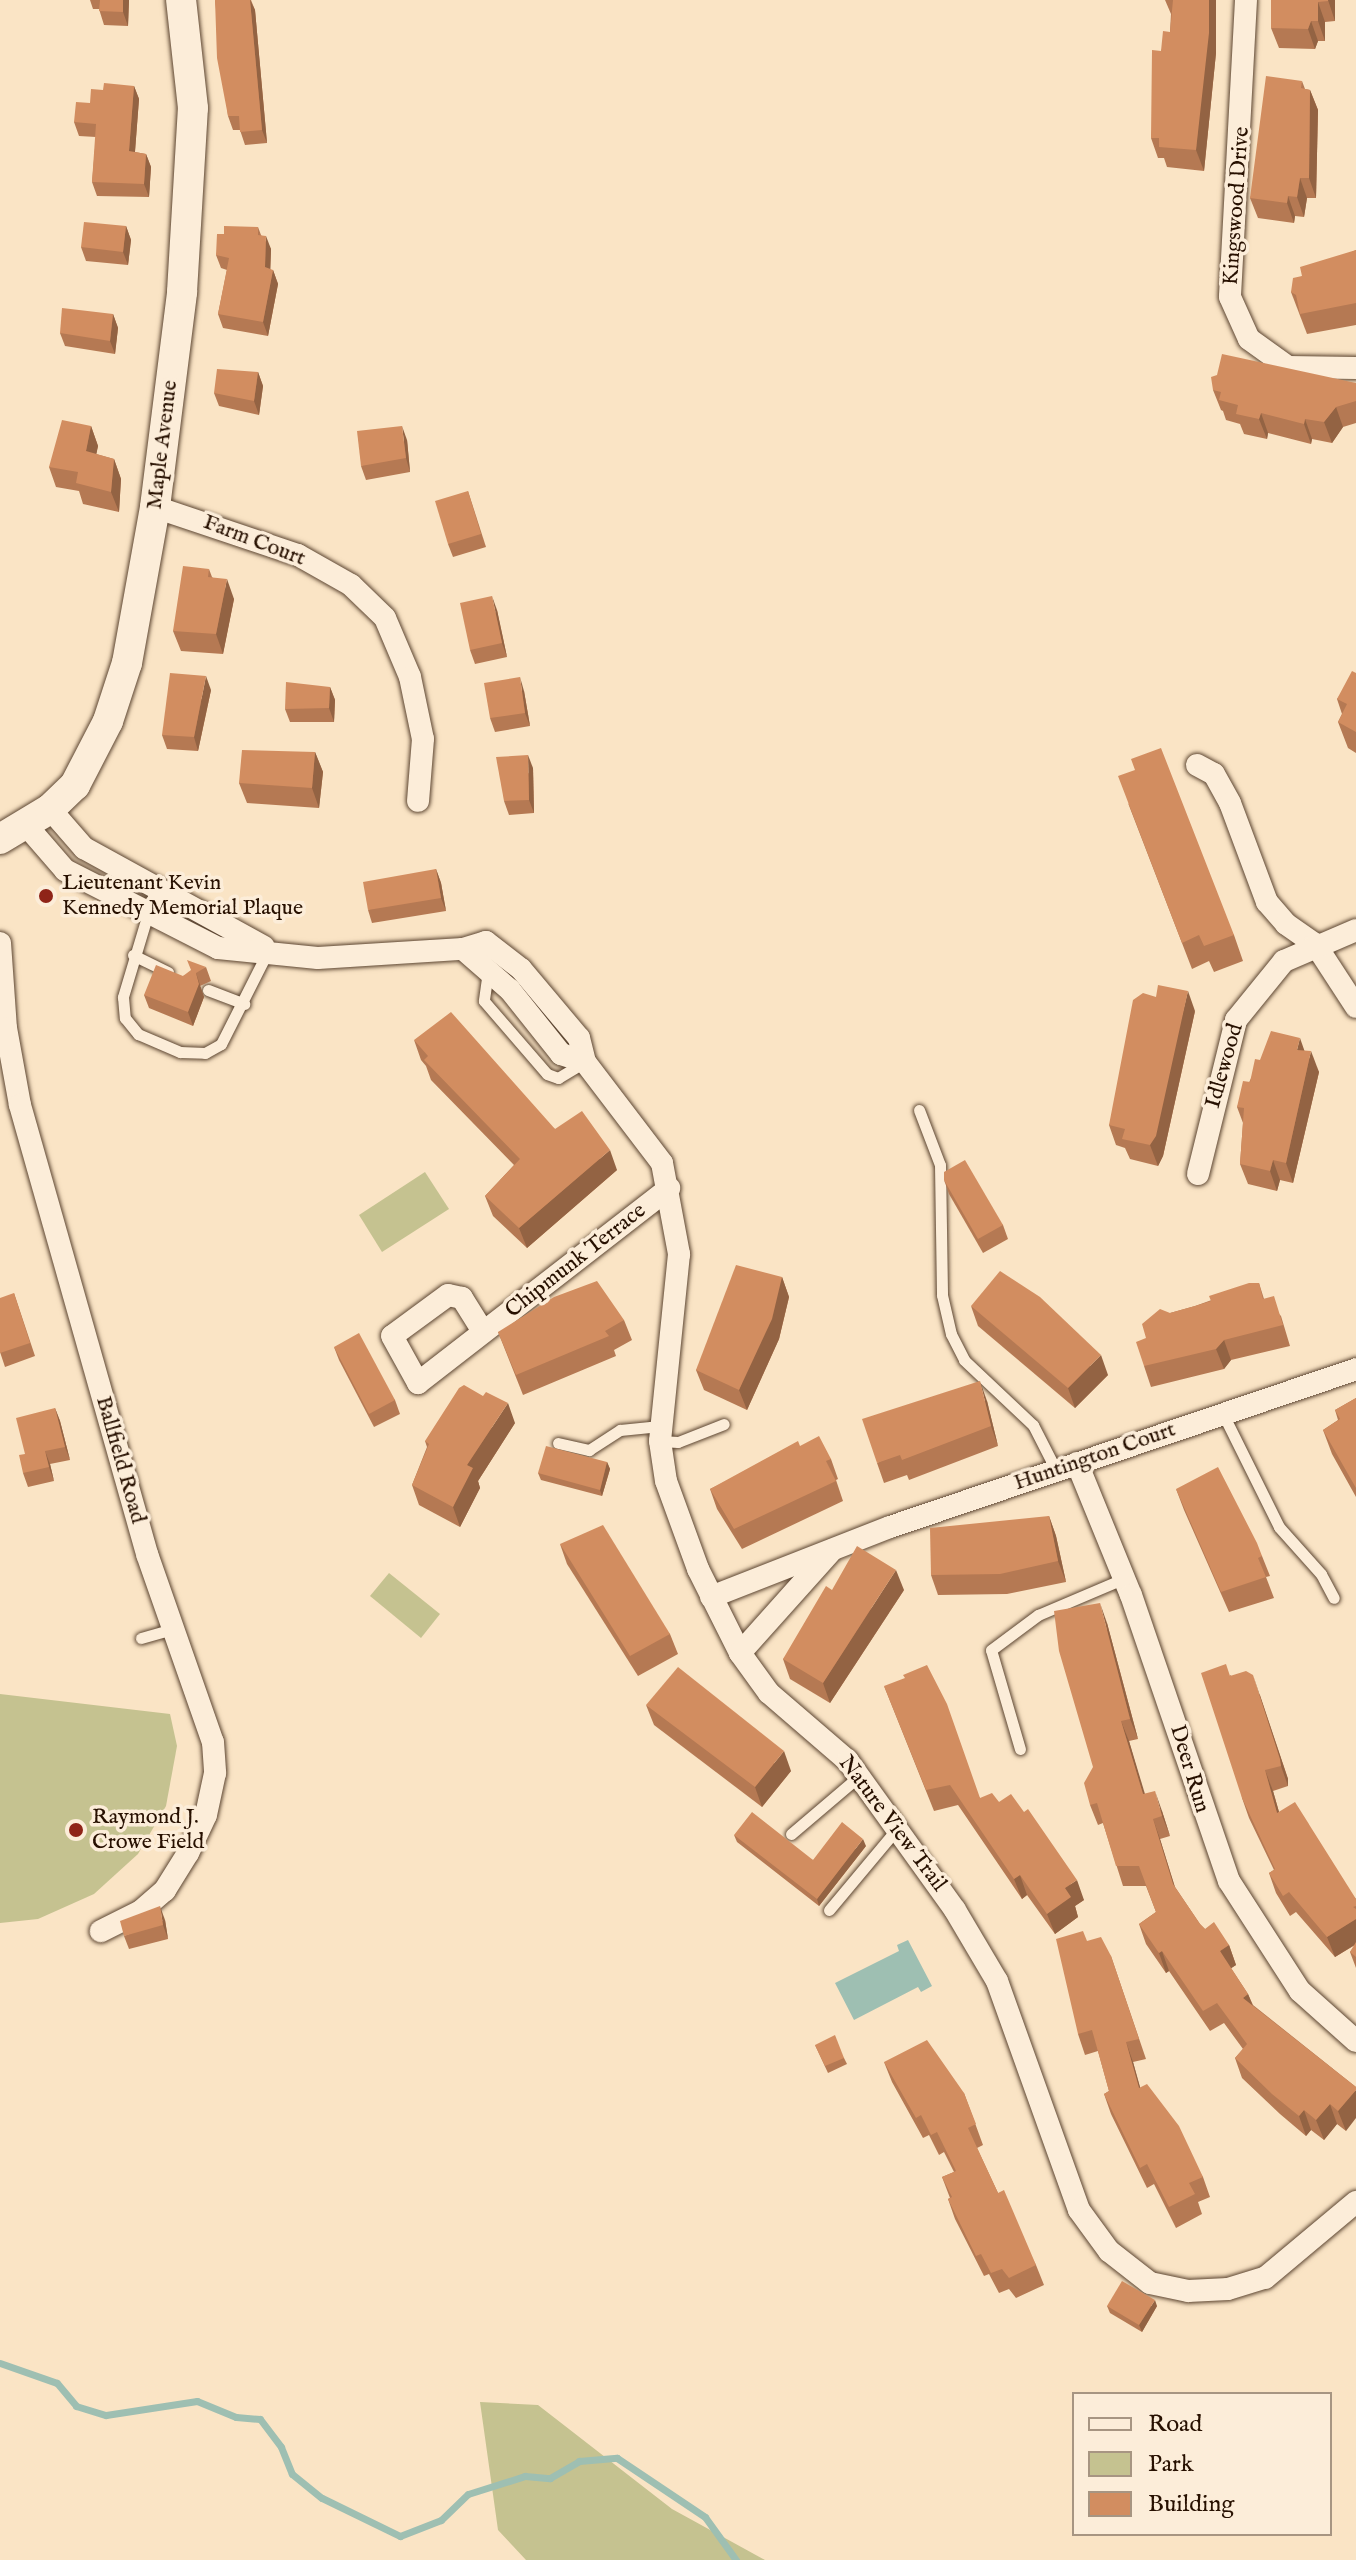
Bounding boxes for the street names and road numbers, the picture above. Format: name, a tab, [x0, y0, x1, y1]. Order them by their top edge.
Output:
street label: Kingswood Drive	[1218, 126, 1256, 286]
street label: Maple Avenue	[142, 379, 184, 511]
street label: Farm Court	[199, 509, 309, 573]
street label: Idlewood	[1200, 1021, 1250, 1111]
street label: Chipmunk Terrace	[500, 1198, 652, 1324]
street label: Ballfield Road	[89, 1393, 151, 1527]
street label: Huntington Court	[1011, 1417, 1179, 1497]
street label: Deer Run	[1163, 1722, 1215, 1816]
street label: Nature View Trail	[832, 1751, 952, 1897]

